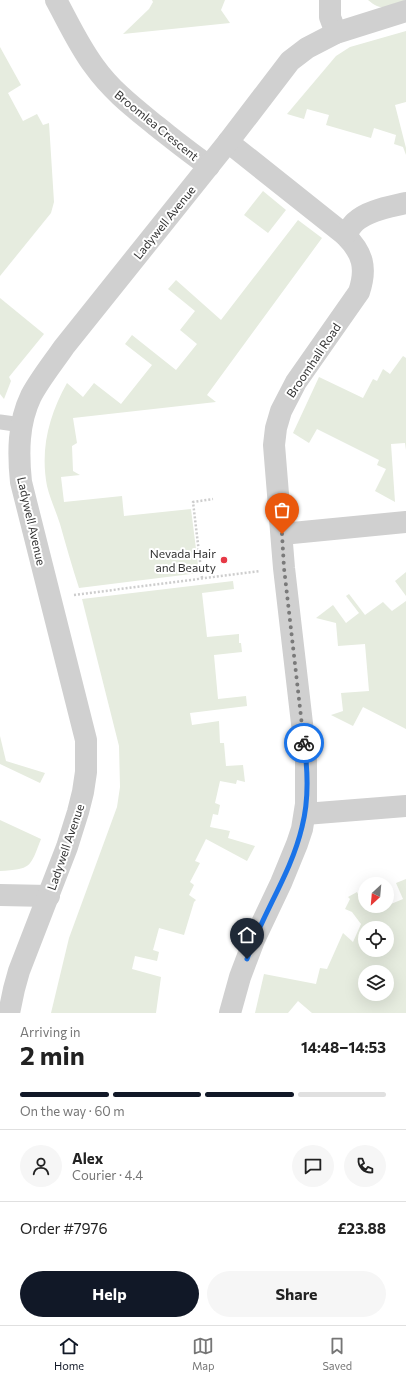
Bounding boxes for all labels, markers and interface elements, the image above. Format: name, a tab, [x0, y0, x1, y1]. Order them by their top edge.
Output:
street label: Broomlea Crescent	[112, 87, 202, 163]
street label: Ladywell Avenue	[130, 182, 198, 262]
street label: Broomhall Road	[283, 320, 343, 400]
street label: Ladywell Avenue	[15, 475, 49, 567]
pin	[265, 493, 299, 534]
icon: bag	[271, 499, 293, 521]
place label: Nevada Hair and Beauty	[150, 546, 216, 574]
marker: Nevada Hair and Beauty	[219, 555, 229, 565]
courier	[284, 723, 324, 763]
icon: bike	[293, 732, 315, 754]
street label: Ladywell Avenue	[44, 802, 86, 892]
north arrow	[358, 877, 394, 913]
map controls	[358, 877, 394, 1001]
pin	[230, 918, 264, 959]
button: locate	[358, 921, 394, 957]
icon: home	[236, 924, 258, 946]
button: layers	[358, 965, 394, 1001]
text: Arriving in	[20, 1024, 80, 1040]
text: 14:48–14:53	[301, 1038, 386, 1056]
text: 2 min	[20, 1039, 85, 1070]
text: On the way · 60 m	[20, 1103, 125, 1119]
button: person	[20, 1145, 62, 1187]
button: chat	[292, 1145, 334, 1187]
button: phone	[344, 1145, 386, 1187]
text: Alex	[72, 1149, 103, 1167]
text: Courier · 4.4	[72, 1167, 143, 1183]
text: Order #7976	[20, 1219, 108, 1237]
text: £23.88	[338, 1219, 386, 1237]
button: Help	[20, 1271, 199, 1317]
button: Share	[207, 1271, 386, 1317]
tab: Home	[54, 1335, 84, 1372]
tab: Map	[192, 1335, 215, 1372]
tab: Saved	[322, 1335, 352, 1372]

